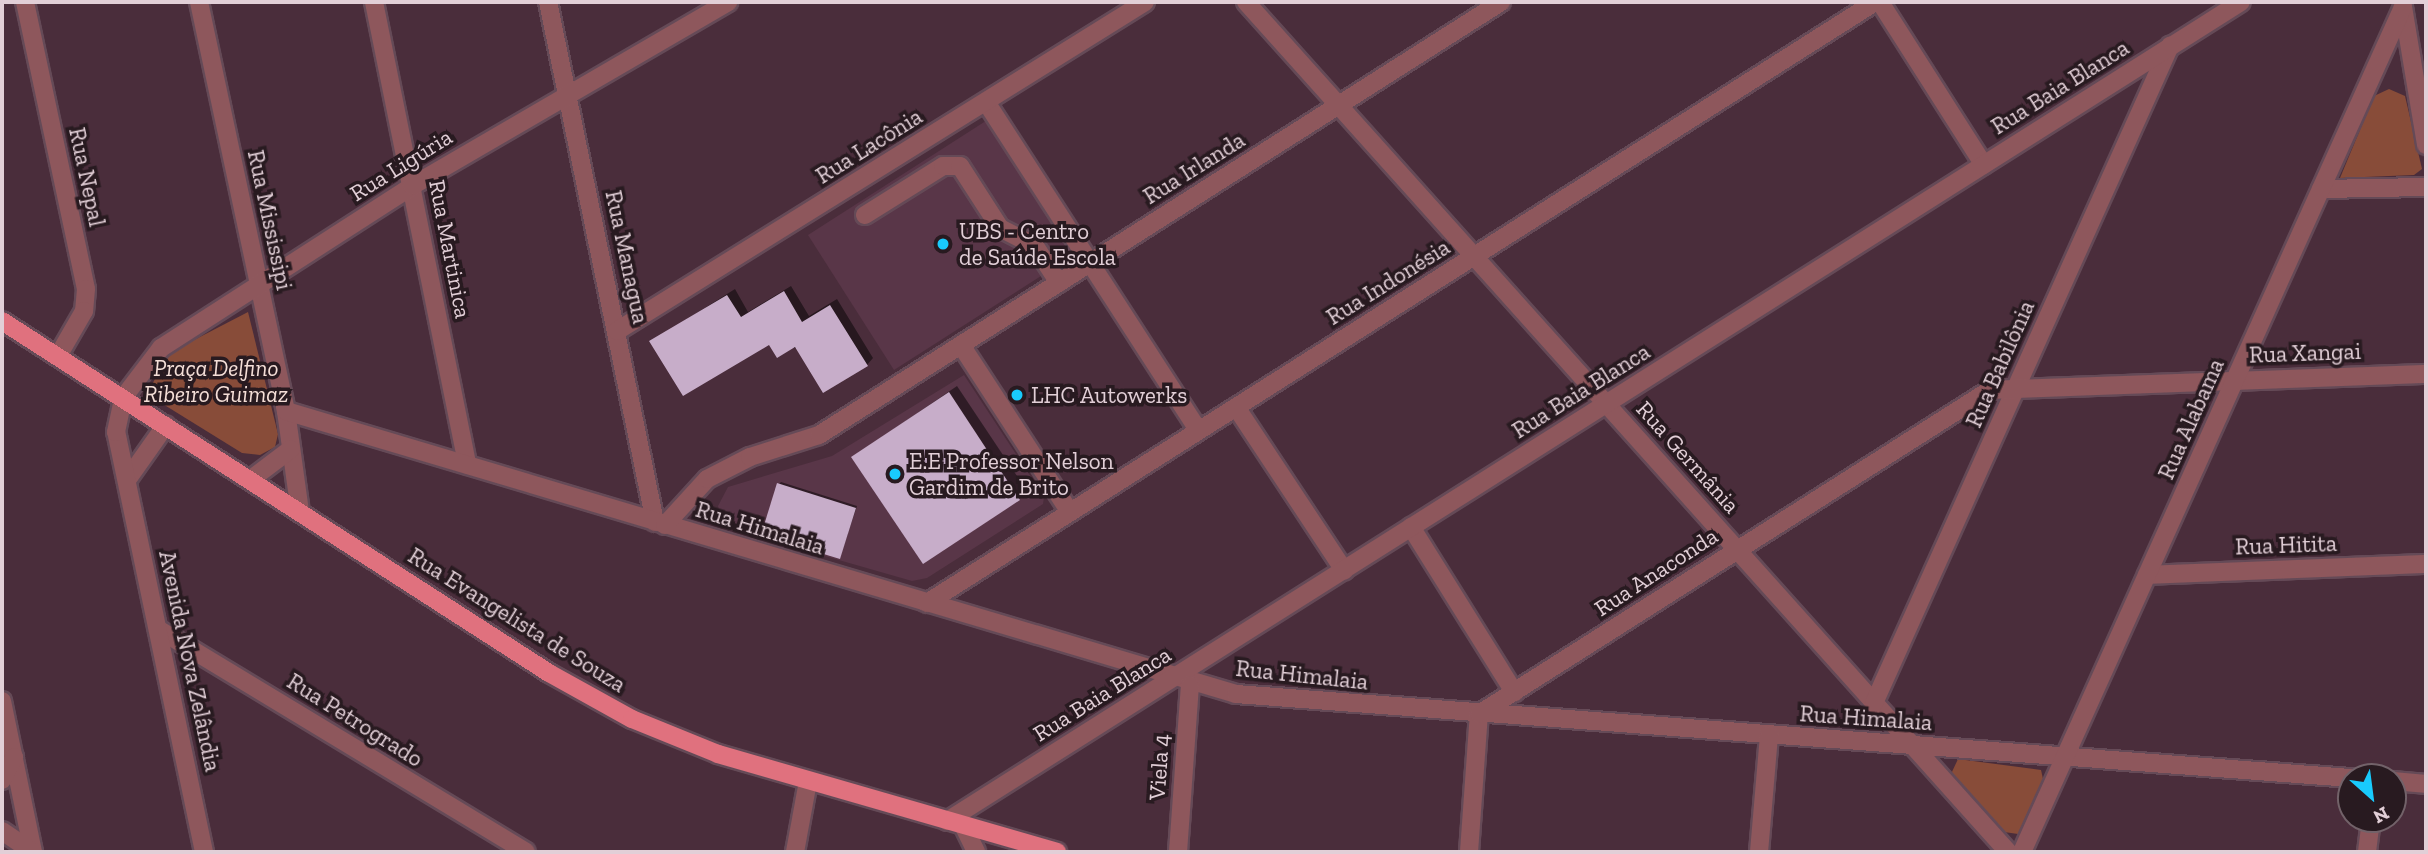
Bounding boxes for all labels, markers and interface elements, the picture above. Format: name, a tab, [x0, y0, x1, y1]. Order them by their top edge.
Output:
street label: Rua Baia Blanca	[1986, 34, 2134, 140]
street label: Rua Lacônia	[811, 102, 927, 190]
street label: Rua Ligúria	[345, 123, 457, 207]
street label: Rua Nepal	[63, 125, 111, 229]
street label: Rua Irlanda	[1138, 126, 1250, 210]
street label: Rua Mississipi	[242, 147, 298, 293]
street label: Rua Martinica	[423, 177, 477, 321]
street label: Rua Managua	[599, 188, 655, 326]
place label: UBS - Centro de Saúde Escola	[959, 217, 1116, 271]
street label: Rua Indonésia	[1321, 233, 1455, 331]
marker: UBS - Centro de Saúde Escola	[933, 234, 953, 254]
street label: Rua Babilônia	[1960, 296, 2040, 432]
street label: Rua Xangai	[2248, 337, 2362, 369]
street label: Rua Baia Blanca	[1507, 338, 1655, 444]
park label: Praça Delfino Ribeiro Guimaz	[144, 354, 288, 408]
street label: Rua Alabama	[2152, 354, 2230, 484]
place label: LHC Autowerks	[1031, 381, 1188, 409]
marker: LHC Autowerks	[1009, 387, 1025, 403]
street label: Rua Germânia	[1630, 395, 1746, 519]
place label: E.E Professor Nelson Gardim de Brito	[909, 447, 1114, 501]
marker: E.E Professor Nelson Gardim de Brito	[887, 466, 903, 482]
street label: Rua Himalaia	[692, 495, 828, 561]
street label: Rua Anaconda	[1589, 522, 1723, 622]
street label: Rua Hitita	[2235, 529, 2337, 561]
street label: Rua Evangelista de Souza	[403, 542, 631, 698]
street label: Avenida Nova Zelândia	[153, 548, 227, 774]
street label: Rua Baia Blanca	[1028, 641, 1176, 747]
street label: Rua Himalaia	[1234, 654, 1370, 696]
street label: Rua Petrogrado	[282, 667, 428, 773]
street label: Rua Himalaia	[1799, 700, 1933, 736]
street label: Viela 4	[1143, 733, 1175, 801]
north arrow	[2337, 763, 2407, 833]
text: N	[2369, 802, 2393, 829]

